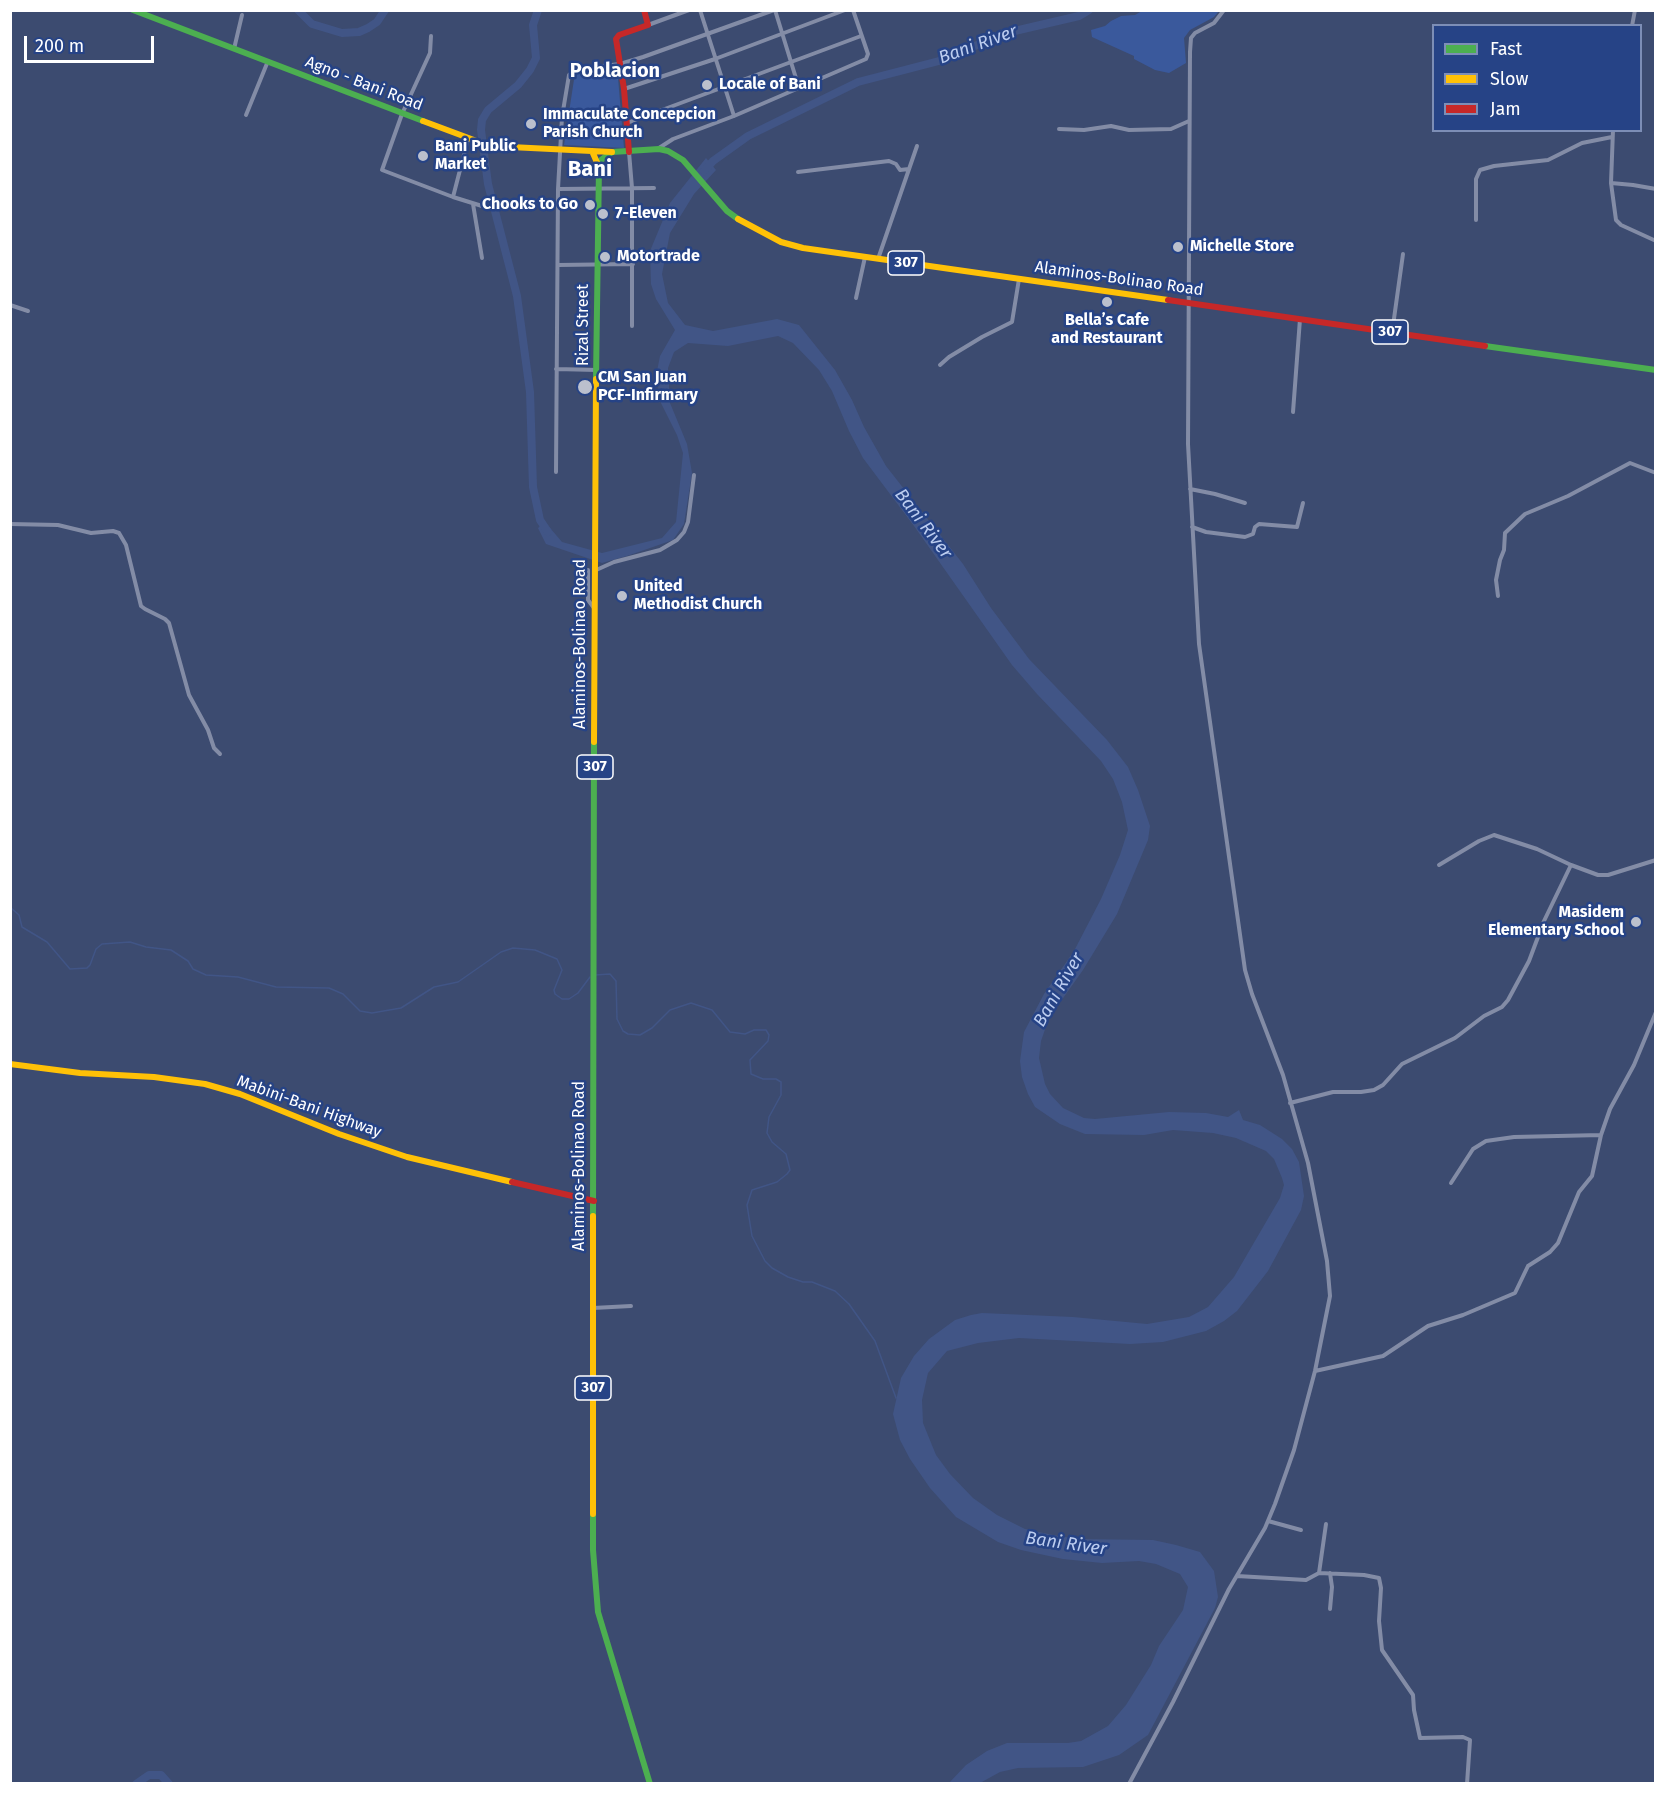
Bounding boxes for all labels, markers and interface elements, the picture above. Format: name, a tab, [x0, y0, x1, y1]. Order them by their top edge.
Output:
water label: Bani River	[936, 21, 1020, 69]
scale bar	[27, 24, 158, 62]
legend	[1432, 24, 1642, 132]
text: 200 m	[35, 35, 84, 57]
text: Fast	[1490, 38, 1522, 60]
street label: Agno - Bani Road	[302, 53, 426, 115]
district label: Poblacion	[570, 59, 660, 83]
text: Slow	[1490, 68, 1528, 90]
place label: Locale of Bani	[719, 75, 821, 95]
marker: Locale of Bani	[700, 78, 714, 92]
text: Jam	[1490, 98, 1521, 120]
place label: Immaculate Concepcion Parish Church	[543, 105, 716, 143]
marker: Immaculate Concepcion Parish Church	[524, 117, 538, 131]
place label: Bani Public Market	[435, 137, 516, 175]
marker: Bani Public Market	[416, 149, 430, 163]
district label: Bani	[568, 157, 612, 183]
place label: Chooks to Go	[482, 195, 578, 215]
marker: Chooks to Go	[583, 198, 597, 212]
place label: 7-Eleven	[615, 204, 677, 224]
marker: 7-Eleven	[596, 207, 610, 221]
place label: Michelle Store	[1190, 237, 1294, 257]
marker: Michelle Store	[1171, 240, 1185, 254]
place label: Motortrade	[617, 247, 700, 267]
marker: Motortrade	[598, 250, 612, 264]
road number: 307	[888, 251, 924, 275]
street label: Alaminos-Bolinao Road	[1033, 258, 1205, 300]
street label: Rizal Street	[574, 284, 594, 366]
marker: Bella’s Cafe and Restaurant	[1100, 295, 1114, 309]
place label: Bella’s Cafe and Restaurant	[1051, 311, 1163, 349]
road number: 307	[1372, 320, 1408, 344]
place label: CM San Juan PCF-Infirmary	[598, 368, 698, 406]
marker: CM San Juan PCF-Infirmary	[576, 378, 594, 396]
water label: Bani River	[890, 485, 956, 563]
street label: Alaminos-Bolinao Road	[571, 559, 591, 729]
place label: United Methodist Church	[634, 577, 762, 615]
marker: United Methodist Church	[615, 589, 629, 603]
road number: 307	[577, 755, 613, 779]
place label: Masidem Elementary School	[1488, 903, 1624, 941]
marker: Masidem Elementary School	[1629, 915, 1643, 929]
water label: Bani River	[1029, 949, 1089, 1031]
street label: Mabini-Bani Highway	[234, 1072, 384, 1142]
street label: Alaminos-Bolinao Road	[570, 1081, 590, 1251]
road number: 307	[575, 1376, 611, 1400]
water label: Bani River	[1024, 1528, 1108, 1560]

